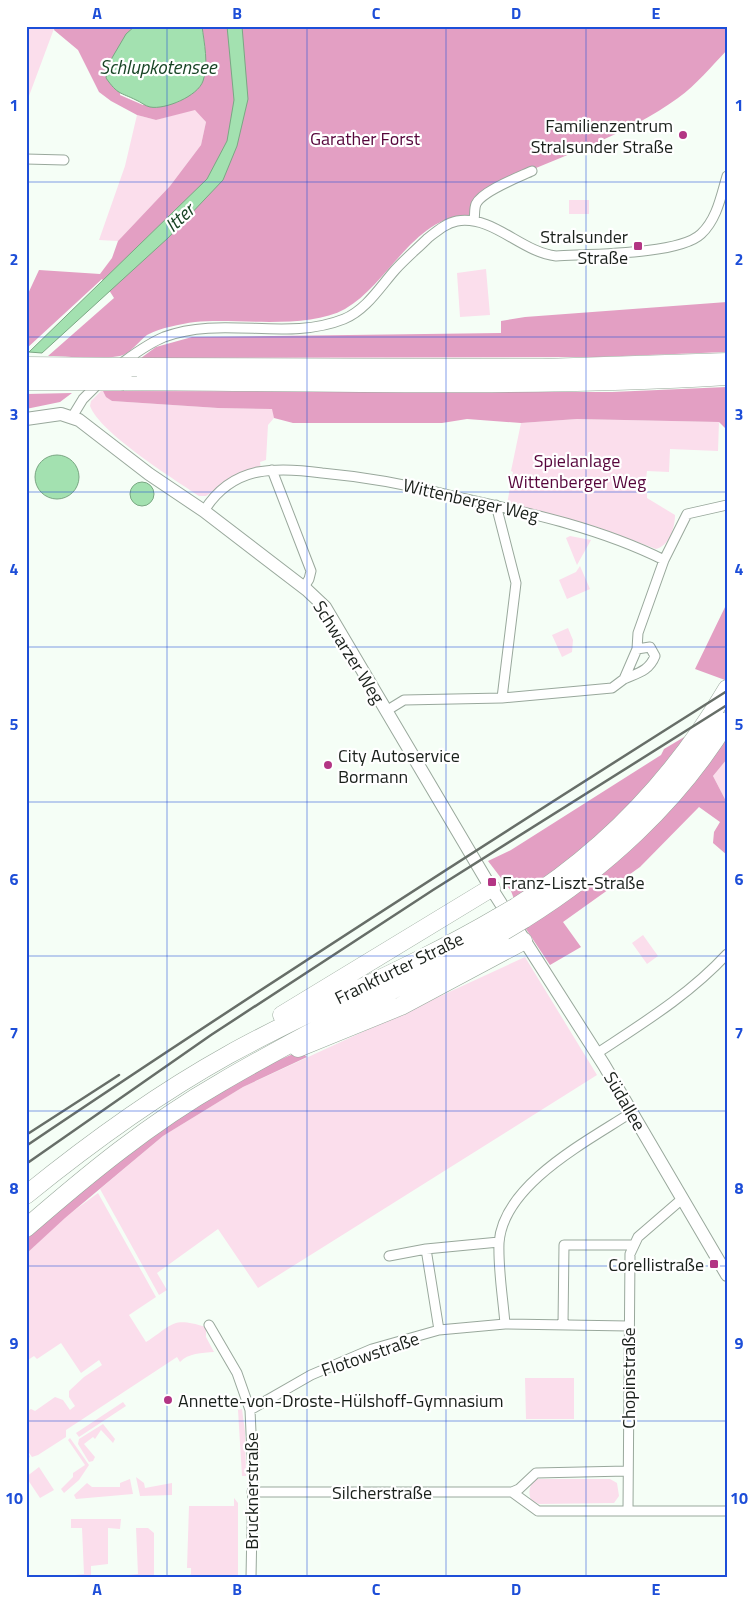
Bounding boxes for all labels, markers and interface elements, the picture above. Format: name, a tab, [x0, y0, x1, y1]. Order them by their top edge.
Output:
text: A	[92, 1, 102, 25]
text: B	[232, 1, 242, 25]
text: C	[372, 1, 381, 25]
text: D	[511, 1, 521, 25]
text: E	[652, 1, 661, 25]
water label: Schlupkotensee	[99, 52, 218, 81]
text: 1	[10, 93, 18, 117]
text: 1	[735, 93, 743, 117]
place label: Familienzentrum Stralsunder Straße	[531, 112, 673, 160]
park label: Garather Forst	[310, 125, 421, 152]
marker: Familienzentrum Stralsunder Straße	[677, 129, 689, 141]
water label: Itter	[158, 194, 202, 238]
place label: Stralsunder Straße	[540, 223, 628, 271]
marker: Stralsunder Straße	[632, 240, 644, 252]
text: 2	[10, 247, 18, 271]
text: 2	[735, 247, 743, 271]
text: 3	[10, 402, 18, 426]
text: 3	[735, 402, 743, 426]
park label: Spielanlage Wittenberger Weg	[508, 447, 646, 495]
street label: Wittenberger Weg	[401, 471, 541, 529]
text: 4	[10, 557, 19, 581]
text: 4	[735, 557, 744, 581]
street label: Schwarzer Weg	[306, 595, 392, 709]
text: 5	[10, 712, 19, 736]
text: 5	[735, 712, 744, 736]
place label: City Autoservice Bormann	[338, 742, 460, 790]
marker: City Autoservice Bormann	[322, 759, 334, 771]
text: 6	[10, 867, 19, 891]
text: 6	[735, 867, 744, 891]
place label: Franz-Liszt-Straße	[502, 869, 645, 896]
marker: Franz-Liszt-Straße	[486, 876, 498, 888]
street label: Frankfurter Straße	[330, 925, 468, 1011]
text: 7	[10, 1021, 18, 1045]
text: 7	[735, 1021, 743, 1045]
street label: Südallee	[597, 1066, 653, 1136]
text: 8	[10, 1176, 19, 1200]
text: 8	[735, 1176, 744, 1200]
place label: Corellistraße	[608, 1251, 704, 1278]
marker: Corellistraße	[708, 1258, 720, 1270]
street label: Flotowstraße	[317, 1325, 423, 1383]
street label: Chopinstraße	[615, 1327, 642, 1429]
text: 9	[10, 1331, 19, 1355]
text: 9	[735, 1331, 744, 1355]
place label: Annette-von-Droste-Hülshoff-Gymnasium	[178, 1387, 504, 1414]
marker: Annette-von-Droste-Hülshoff-Gymnasium	[162, 1394, 174, 1406]
street label: Brucknerstraße	[238, 1432, 265, 1550]
street label: Silcherstraße	[332, 1479, 432, 1506]
text: 10	[5, 1486, 23, 1510]
text: 10	[730, 1486, 748, 1510]
text: A	[92, 1577, 102, 1601]
text: B	[232, 1577, 242, 1601]
text: C	[372, 1577, 381, 1601]
text: D	[511, 1577, 521, 1601]
text: E	[652, 1577, 661, 1601]

